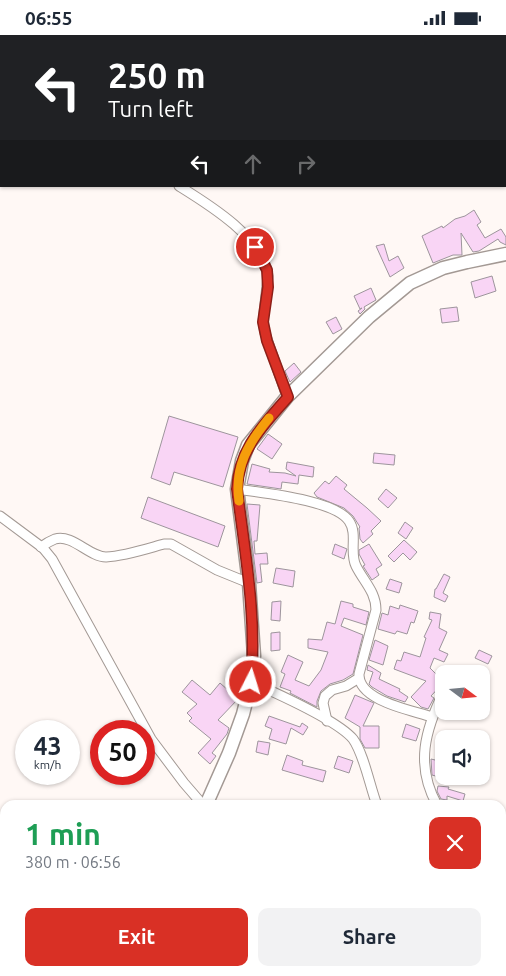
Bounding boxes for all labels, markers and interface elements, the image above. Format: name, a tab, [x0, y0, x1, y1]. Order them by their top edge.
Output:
text: 06:55	[25, 7, 73, 29]
icon: left	[25, 55, 90, 120]
text: 250 m	[108, 55, 206, 95]
text: Turn left	[108, 96, 193, 121]
icon: left	[186, 150, 214, 178]
icon: ahead	[239, 150, 267, 178]
icon: right	[292, 150, 320, 178]
pin	[234, 226, 276, 268]
icon: arrive	[241, 233, 269, 261]
position arrow	[224, 655, 276, 707]
north arrow	[435, 665, 490, 720]
map controls	[435, 665, 490, 785]
speed limit sign: 50	[90, 720, 155, 785]
button: sound	[435, 730, 490, 785]
text: 43	[33, 732, 62, 760]
text: km/h	[34, 758, 61, 771]
text: 1 min	[25, 817, 101, 851]
button: close	[429, 817, 481, 869]
text: 380 m · 06:56	[25, 853, 121, 871]
button: Exit	[25, 908, 248, 966]
button: Share	[258, 908, 481, 966]

